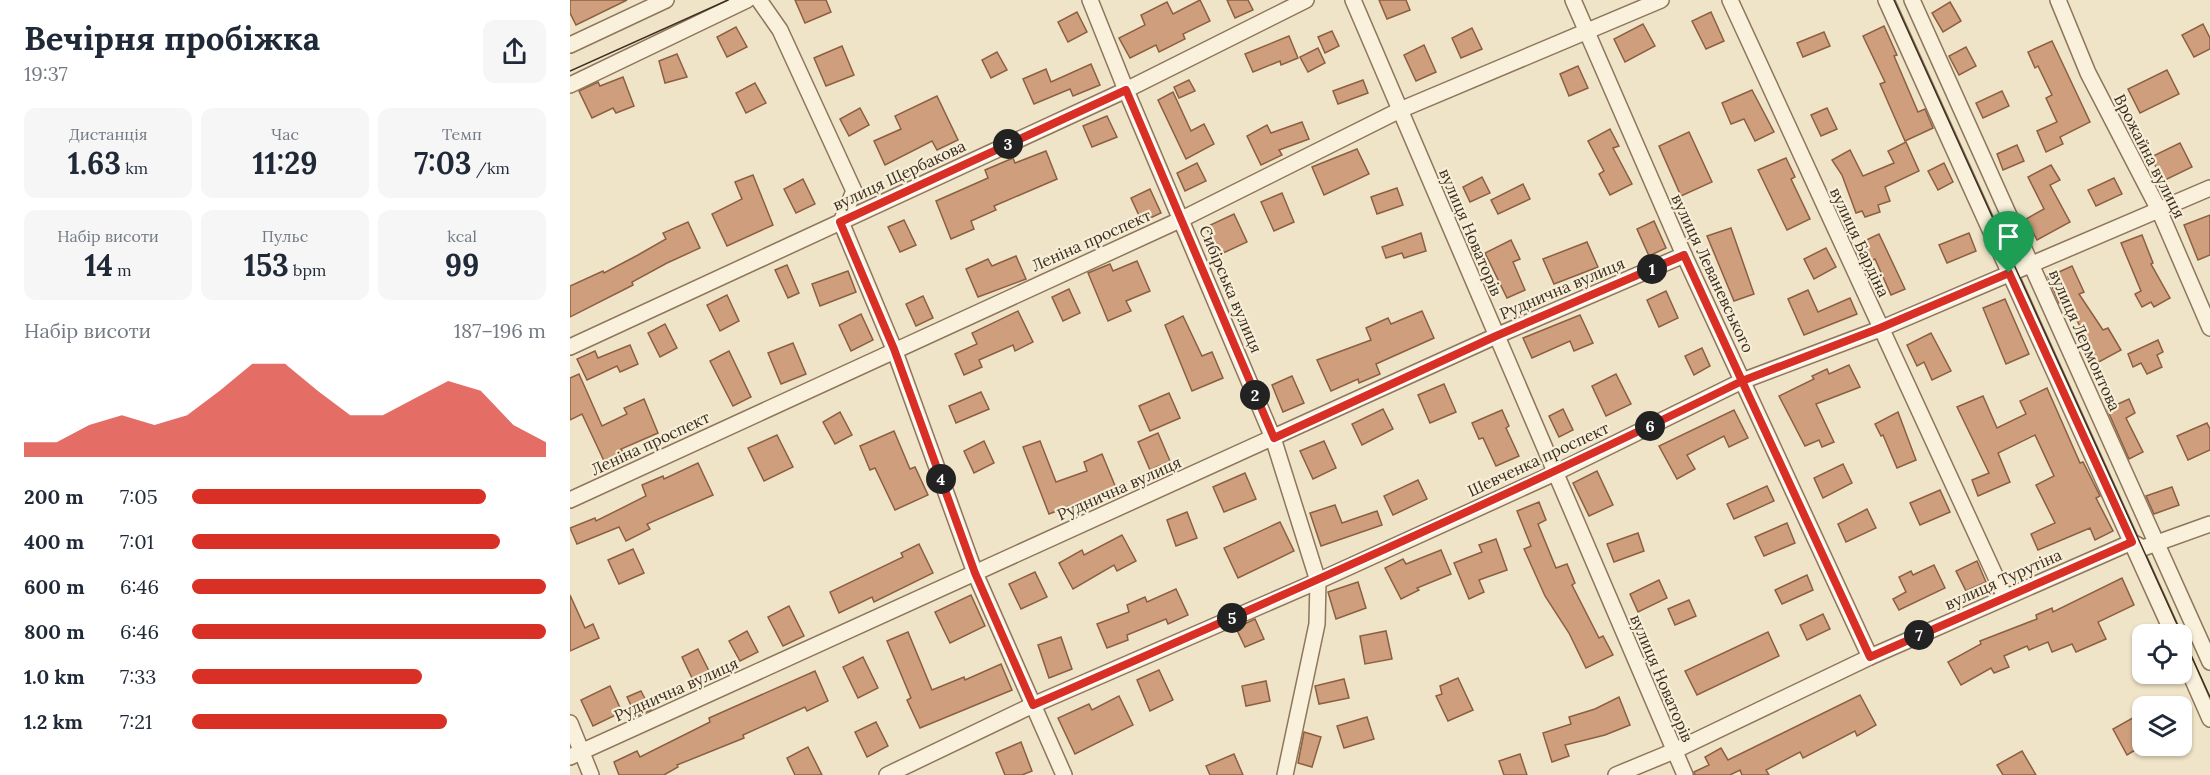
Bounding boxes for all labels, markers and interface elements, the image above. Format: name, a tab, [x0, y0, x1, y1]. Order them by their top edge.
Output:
text: Вечірня пробіжка	[24, 17, 320, 59]
button: share	[483, 20, 546, 83]
text: 19:37	[24, 61, 68, 86]
street label: Врожайна вулиця	[2110, 91, 2190, 221]
text: Дистанція	[69, 124, 147, 144]
text: Час	[271, 124, 299, 144]
text: Темп	[442, 124, 482, 144]
pin: 3	[993, 129, 1023, 159]
text: 3	[1004, 134, 1012, 154]
street label: вулиця Щербакова	[829, 135, 969, 215]
text: 1.63	[68, 144, 121, 182]
text: 11:29	[252, 144, 318, 182]
text: 7:03	[414, 144, 472, 182]
text: km	[121, 158, 148, 178]
text: /km	[472, 158, 510, 178]
street label: вулиця Новаторів	[1435, 165, 1507, 299]
street label: вулиця Бардіна	[1826, 184, 1894, 300]
street label: вулиця Леваневського	[1667, 190, 1759, 356]
street label: Леніна проспект	[1028, 205, 1154, 275]
pin	[1983, 211, 2034, 273]
icon: arrive	[1992, 220, 2025, 253]
street label: Сибірська вулиця	[1195, 222, 1267, 356]
text: Набір висоти	[57, 226, 159, 246]
text: Пульс	[262, 226, 308, 246]
text: kcal	[447, 226, 477, 246]
text: 14	[84, 246, 113, 284]
text: 153	[244, 246, 289, 284]
text: 99	[445, 246, 479, 284]
street label: Руднична вулиця	[1497, 253, 1627, 323]
pin: 1	[1637, 254, 1667, 284]
text: 1	[1649, 259, 1655, 279]
text: m	[113, 260, 132, 280]
text: bpm	[289, 260, 326, 280]
street label: вулиця Лермонтова	[2045, 266, 2125, 414]
text: Набір висоти	[24, 318, 151, 343]
text: 187–196 m	[454, 318, 546, 343]
pin: 2	[1240, 380, 1270, 410]
text: 2	[1251, 385, 1259, 405]
street label: Леніна проспект	[587, 407, 713, 479]
pin: 6	[1635, 411, 1665, 441]
text: 6	[1645, 416, 1655, 436]
street label: Шевченка проспект	[1464, 417, 1612, 501]
street label: Руднична вулиця	[1054, 452, 1184, 524]
pin: 4	[926, 464, 956, 494]
text: 4	[937, 469, 945, 489]
text: 200 m	[24, 484, 84, 509]
text: 7:05	[120, 484, 158, 509]
text: 400 m	[24, 529, 84, 554]
text: 7:01	[120, 529, 154, 554]
street label: вулиця Турутіна	[1941, 544, 2065, 614]
text: 600 m	[24, 574, 85, 599]
text: 6:46	[120, 574, 159, 599]
pin: 5	[1217, 603, 1247, 633]
text: 5	[1228, 608, 1236, 628]
street label: вулиця Новаторів	[1626, 611, 1698, 745]
text: 800 m	[24, 619, 85, 644]
text: 6:46	[120, 619, 159, 644]
pin: 7	[1904, 620, 1934, 650]
map controls	[2132, 624, 2192, 756]
button: locate	[2132, 624, 2192, 684]
text: 7	[1915, 625, 1923, 645]
street label: Руднична вулиця	[611, 653, 741, 725]
text: 1.0 km	[24, 664, 85, 689]
text: 7:33	[120, 664, 157, 689]
button: layers	[2132, 696, 2192, 756]
text: 1.2 km	[24, 709, 83, 734]
text: 7:21	[120, 709, 152, 734]

